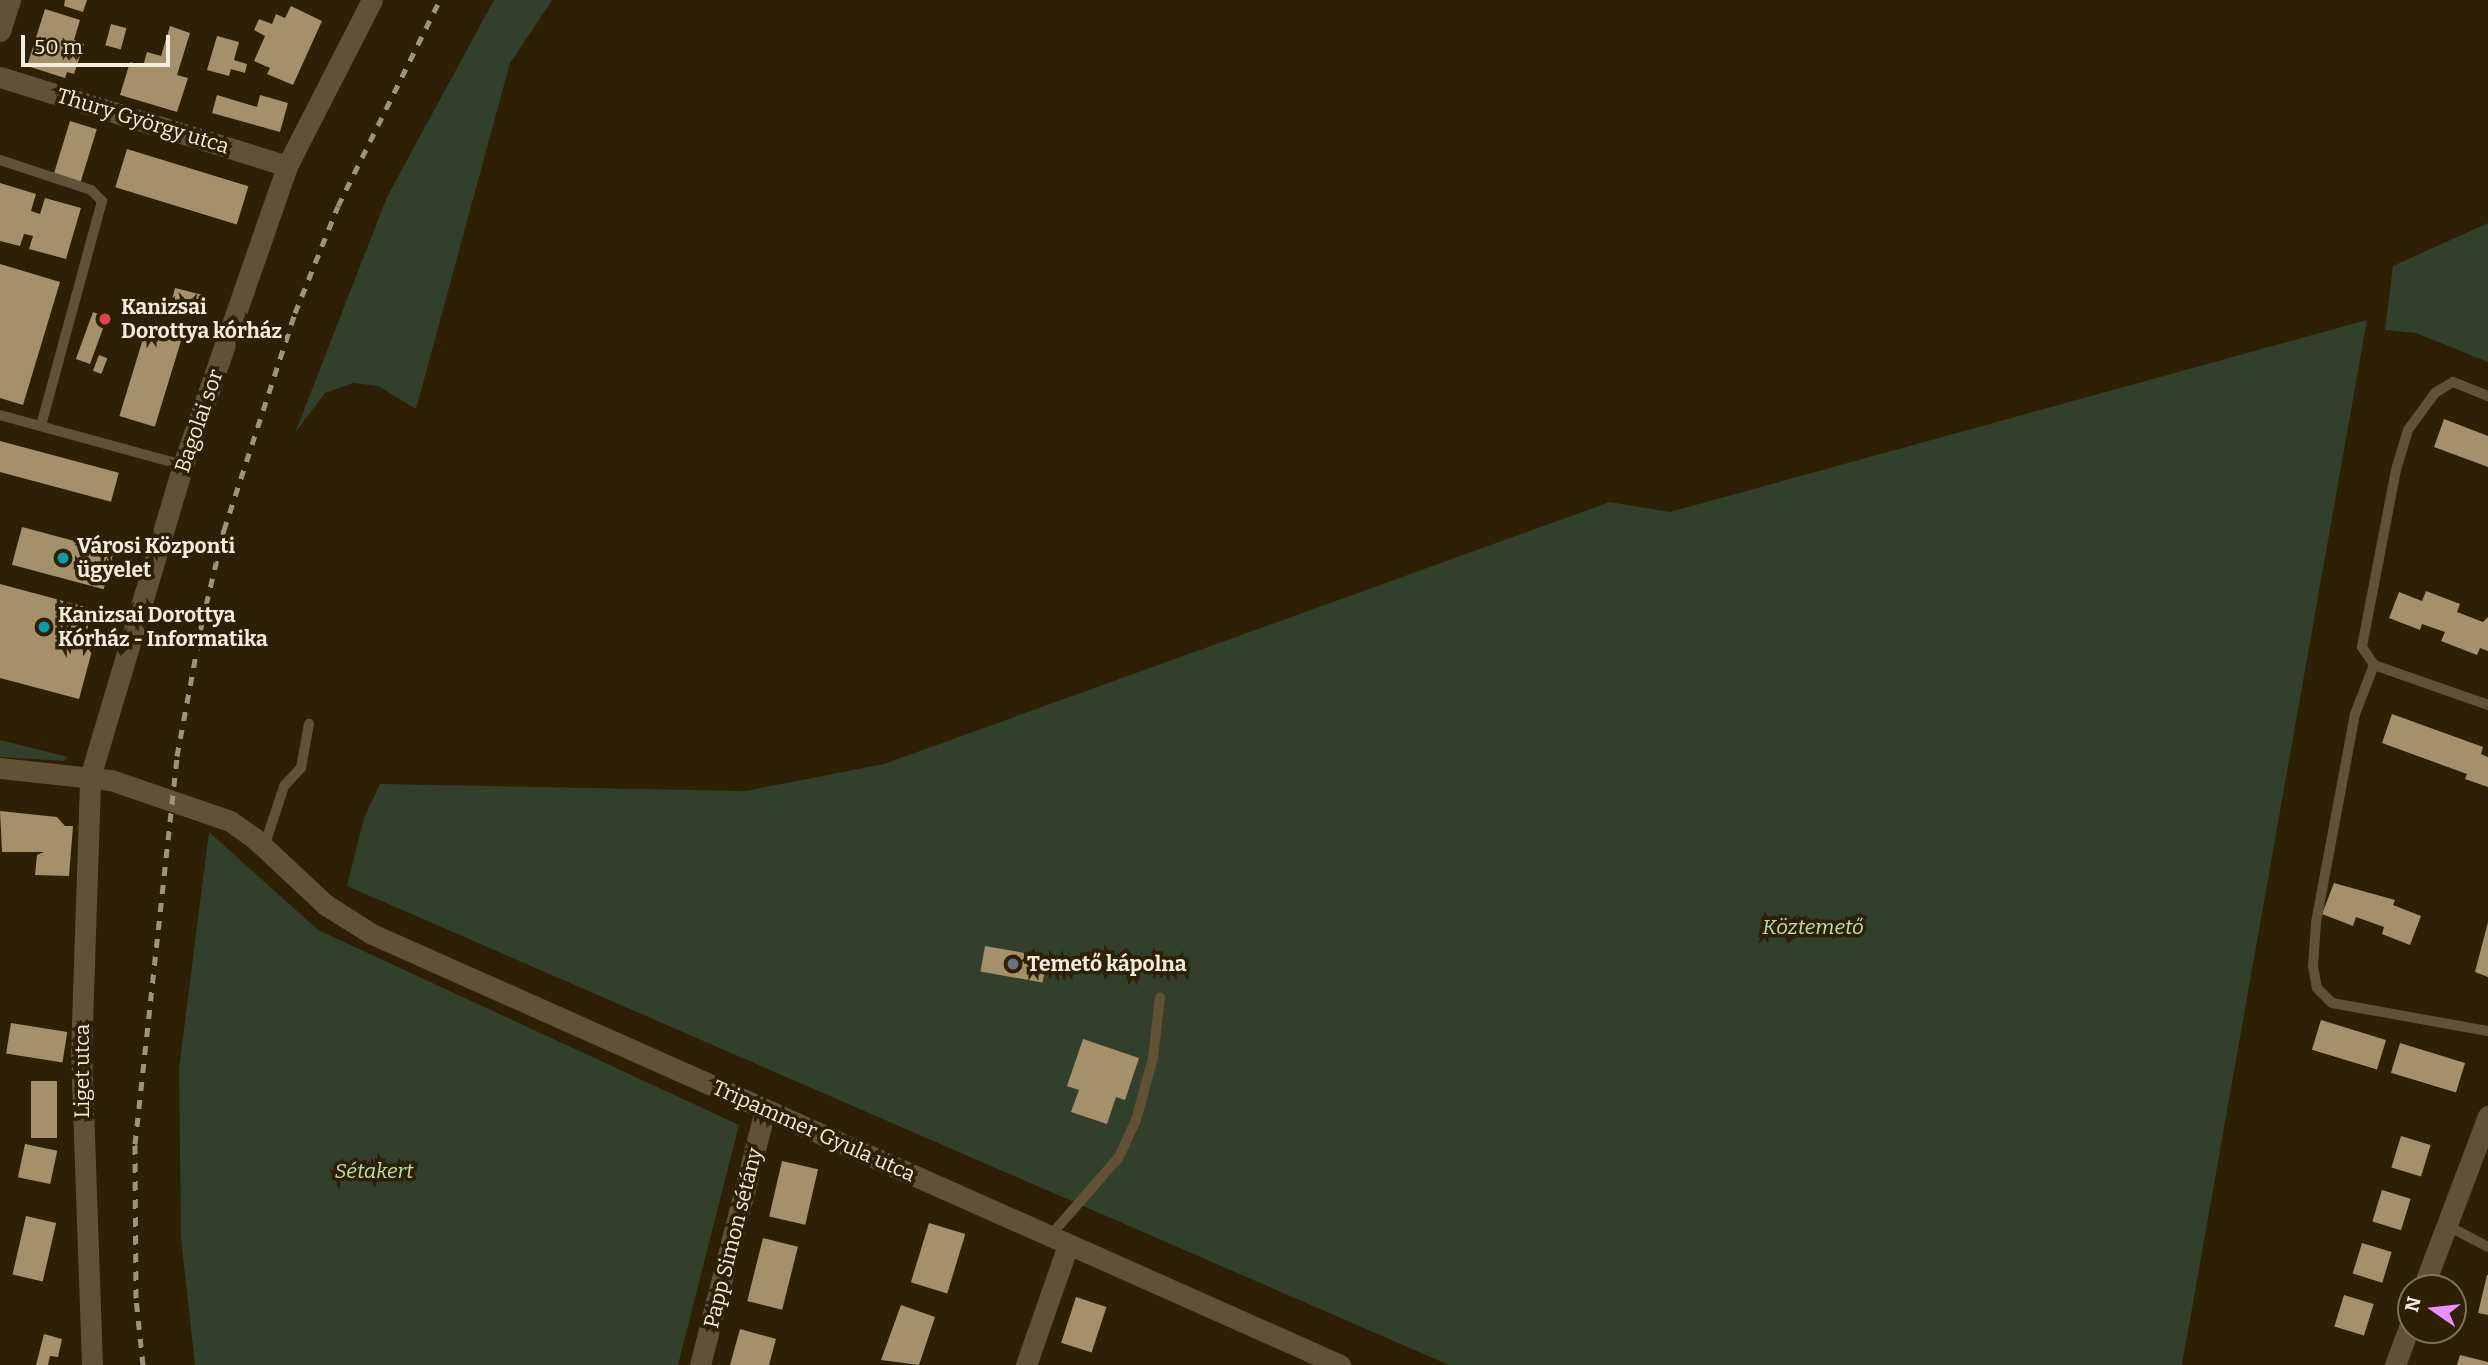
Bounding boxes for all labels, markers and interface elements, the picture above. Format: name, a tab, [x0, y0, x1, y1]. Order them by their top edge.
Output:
scale bar	[24, 21, 173, 65]
text: 50 m	[34, 34, 83, 60]
street label: Thury György utca	[54, 83, 232, 159]
place label: Kanizsai Dorottya kórház	[121, 294, 282, 344]
marker: Kanizsai Dorottya kórház	[95, 309, 115, 329]
street label: Bagolai sor	[170, 366, 228, 476]
place label: Városi Központi ügyelet	[77, 533, 235, 583]
marker: Városi Központi ügyelet	[55, 550, 71, 566]
place label: Kanizsai Dorottya Kórház - Informatika	[58, 602, 268, 652]
marker: Kanizsai Dorottya Kórház - Informatika	[36, 619, 52, 635]
park label: Köztemető	[1762, 914, 1864, 940]
place label: Temető kápolna	[1027, 951, 1186, 977]
marker: Temető kápolna	[1005, 956, 1021, 972]
street label: Liget utca	[69, 1024, 95, 1118]
street label: Tripammer Gyula utca	[709, 1075, 919, 1187]
street label: Papp Simon sétány	[698, 1145, 768, 1331]
park label: Sétakert	[334, 1158, 414, 1184]
north arrow	[2397, 1274, 2467, 1344]
text: N	[2400, 1294, 2426, 1314]

